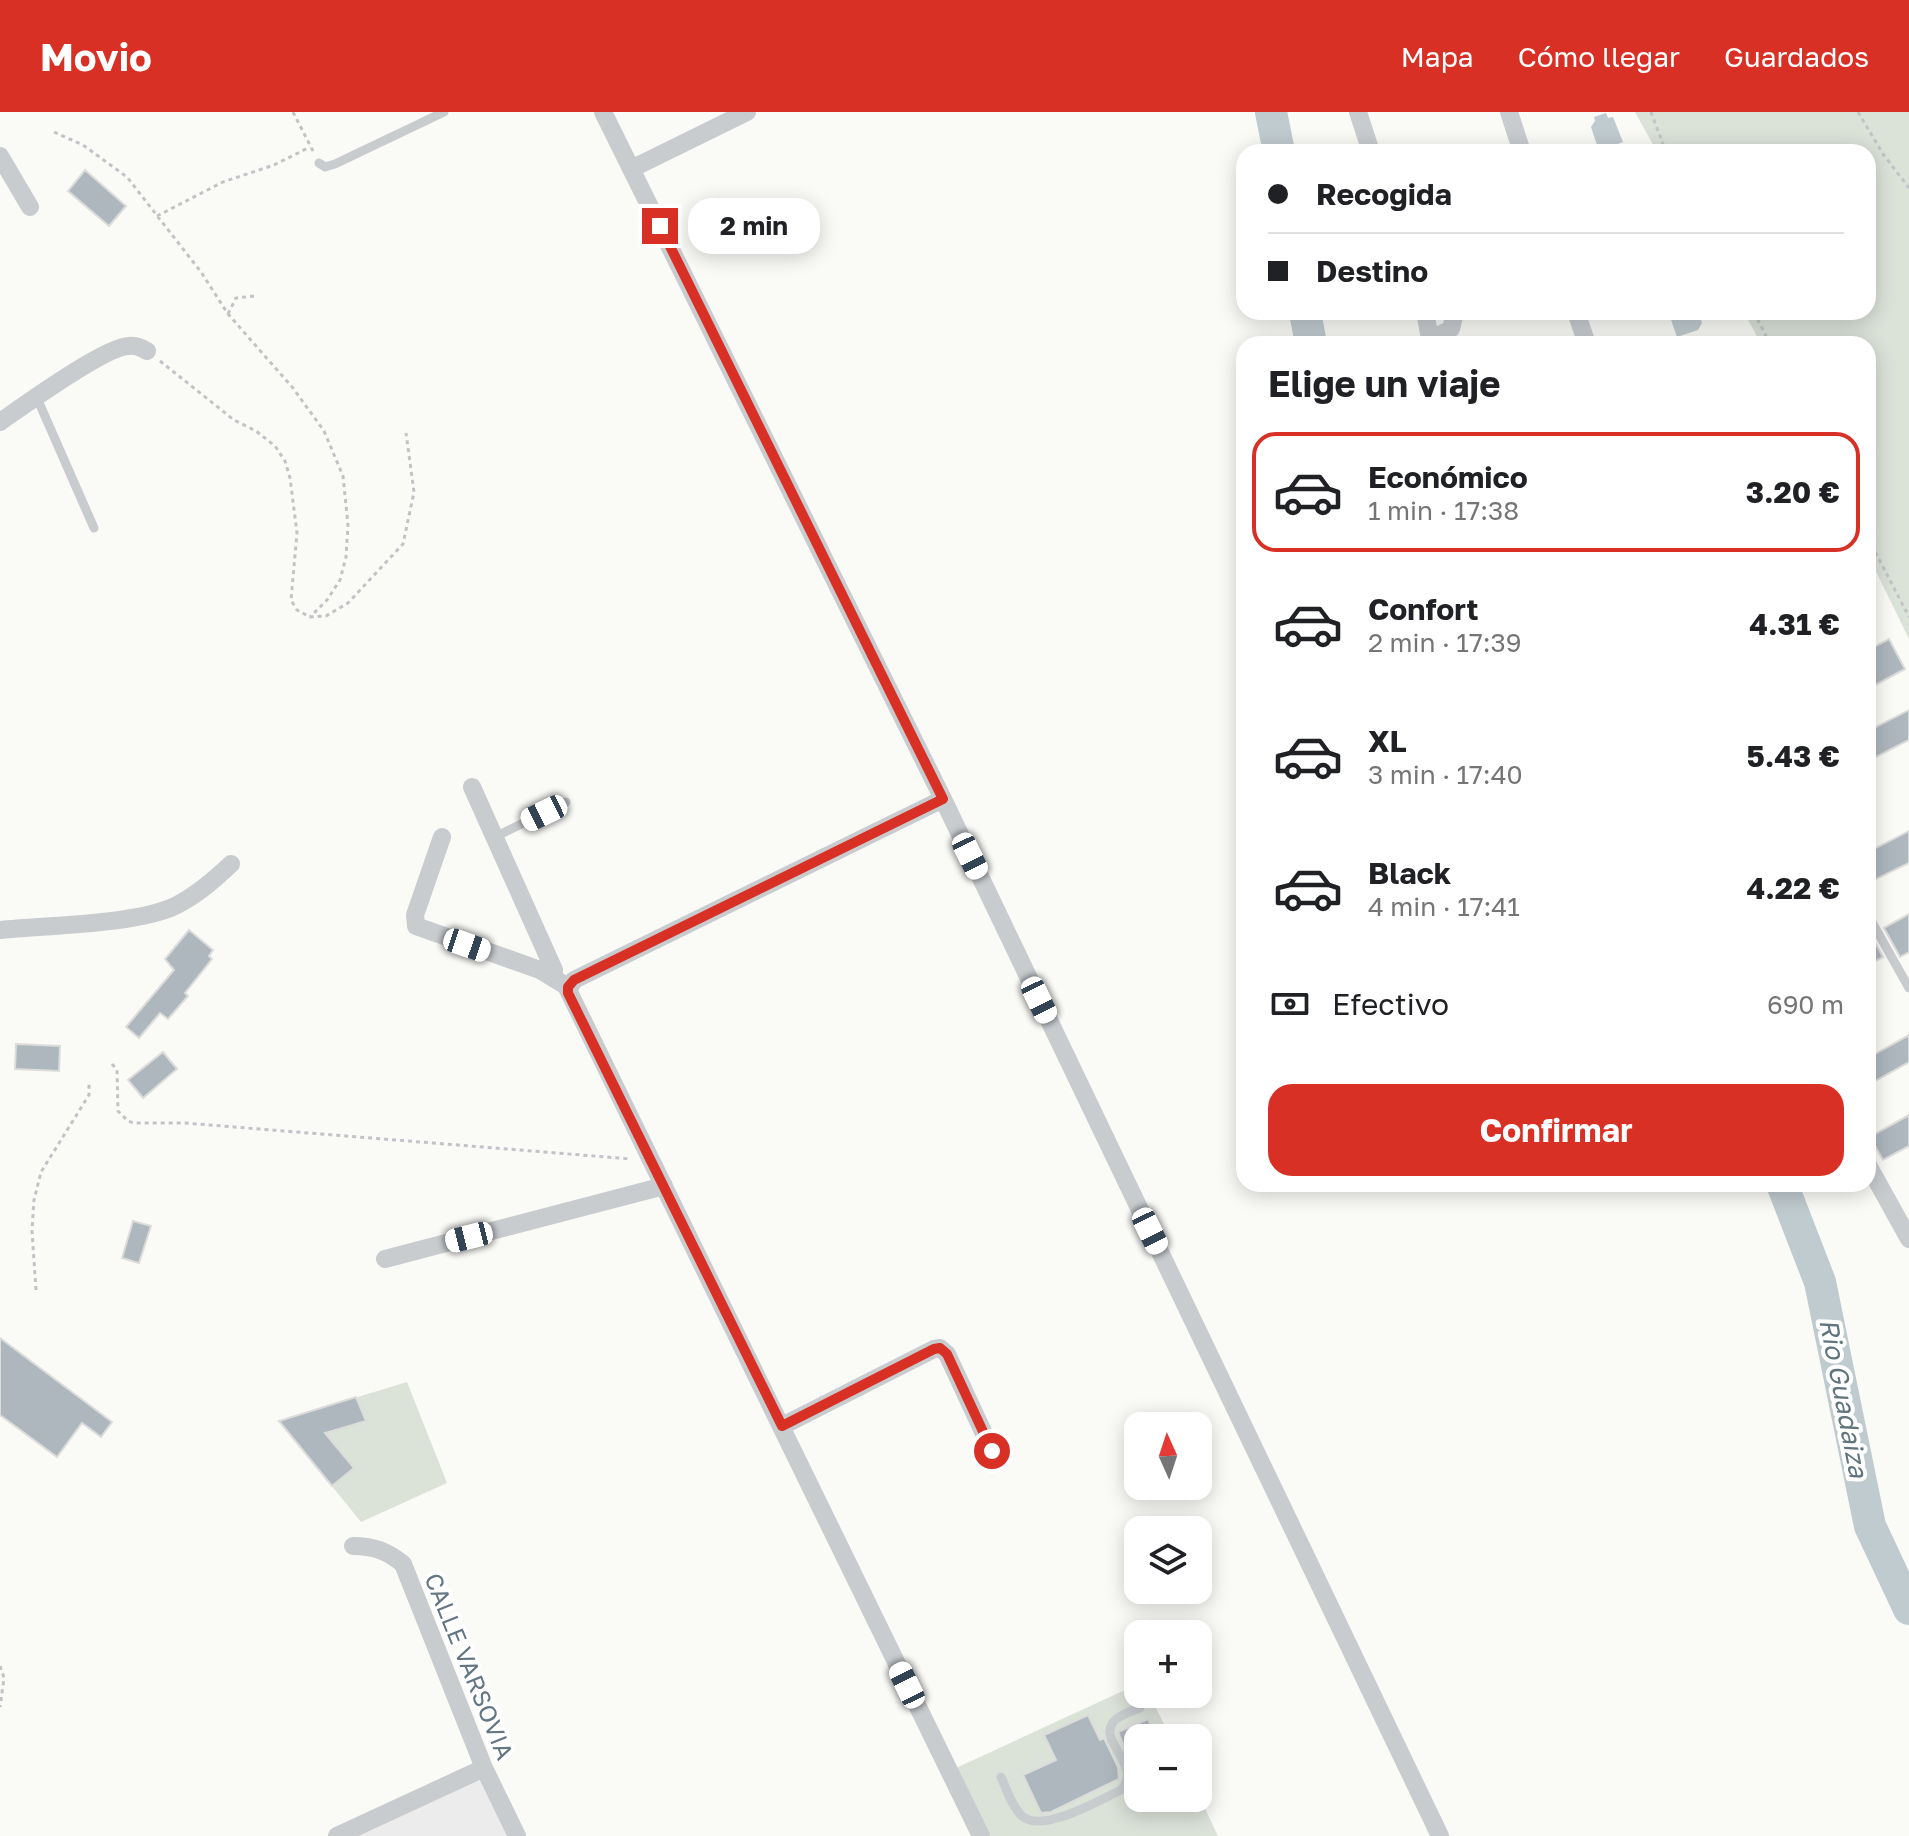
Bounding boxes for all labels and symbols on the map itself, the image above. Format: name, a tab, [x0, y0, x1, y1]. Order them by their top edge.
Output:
callout: 2 min	[688, 198, 820, 254]
route end	[642, 208, 678, 244]
car	[517, 792, 571, 834]
car	[949, 829, 991, 883]
car	[440, 926, 494, 964]
car	[1018, 973, 1060, 1027]
car	[1129, 1204, 1171, 1258]
car	[443, 1220, 495, 1254]
water label: Rio Guadaiza	[1813, 1316, 1875, 1481]
north arrow	[1124, 1412, 1212, 1500]
route start	[974, 1433, 1010, 1469]
street label: CALLE VARSOVIA	[419, 1569, 521, 1763]
car	[886, 1658, 928, 1712]

